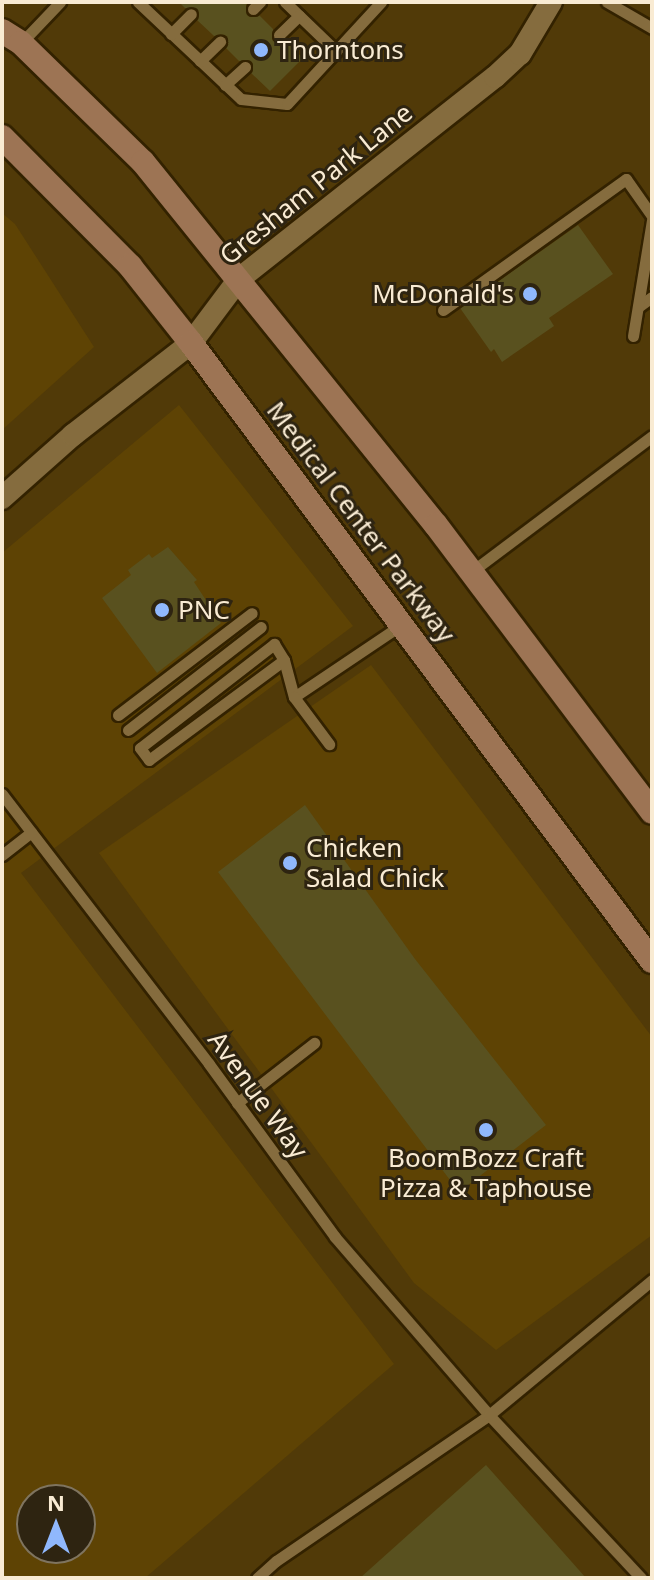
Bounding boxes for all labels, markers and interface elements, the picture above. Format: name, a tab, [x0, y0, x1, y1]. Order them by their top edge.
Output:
place label: Thorntons	[277, 34, 404, 66]
marker: Thorntons	[252, 41, 270, 59]
street label: Gresham Park Lane	[213, 97, 419, 271]
place label: McDonald's	[372, 278, 514, 310]
marker: McDonald's	[521, 285, 539, 303]
street label: Medical Center Parkway	[260, 395, 462, 649]
place label: PNC	[178, 594, 230, 626]
marker: PNC	[153, 601, 171, 619]
place label: Chicken Salad Chick	[306, 832, 444, 894]
marker: Chicken Salad Chick	[281, 854, 299, 872]
street label: Avenue Way	[201, 1025, 315, 1165]
marker: BoomBozz Craft Pizza & Taphouse	[477, 1121, 495, 1139]
place label: BoomBozz Craft Pizza & Taphouse	[380, 1142, 592, 1204]
north arrow	[16, 1484, 96, 1564]
text: N	[47, 1487, 65, 1517]

